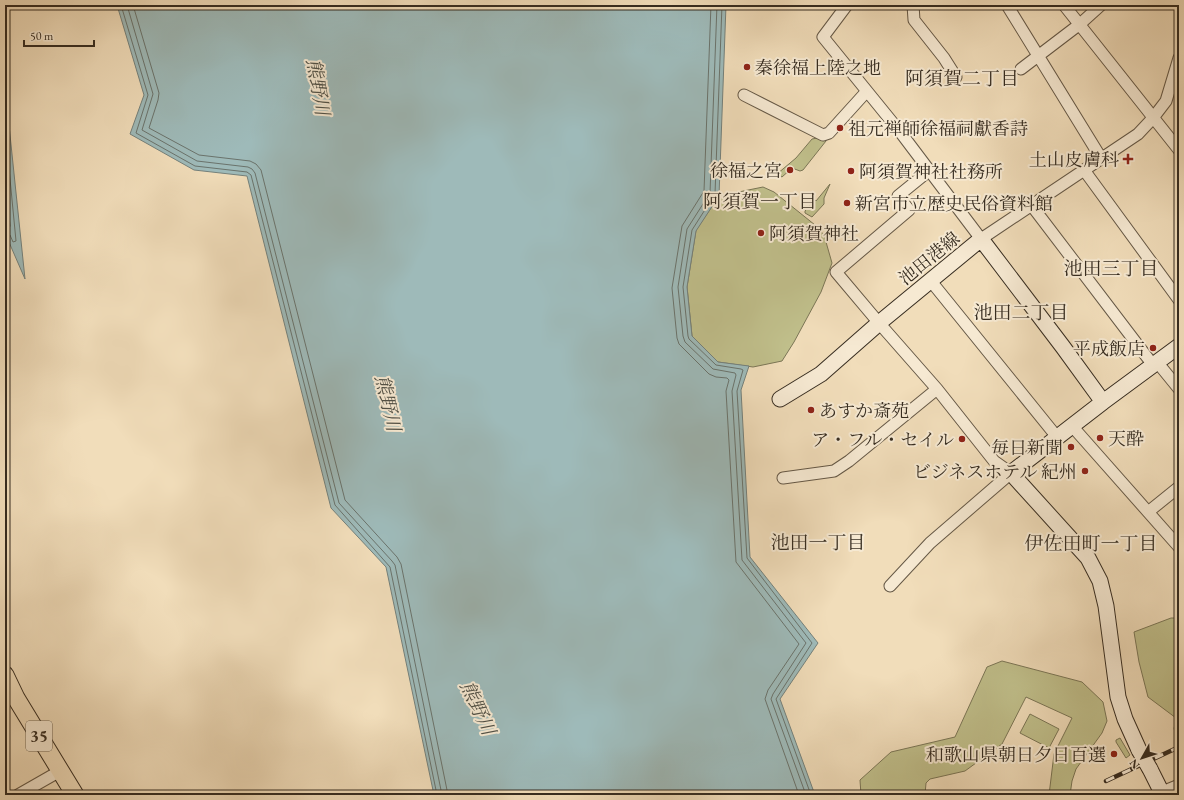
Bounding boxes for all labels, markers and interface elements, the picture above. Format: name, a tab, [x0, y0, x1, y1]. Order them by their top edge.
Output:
scale bar	[24, 22, 94, 48]
text: 50 m	[30, 28, 54, 44]
place label: 秦徐福上陸之地	[755, 56, 881, 79]
water label: 熊野川	[301, 57, 336, 119]
marker: 秦徐福上陸之地	[742, 62, 752, 72]
district label: 阿須賀二丁目	[905, 66, 1019, 91]
place label: 祖元禅師徐福祠獻香詩	[848, 117, 1028, 140]
marker: 祖元禅師徐福祠獻香詩	[835, 123, 845, 133]
place label: 土山皮膚科	[1029, 148, 1119, 171]
marker: 土山皮膚科	[1122, 153, 1134, 165]
place label: 徐福之宮	[710, 159, 782, 182]
place label: 阿須賀神社社務所	[859, 160, 1003, 183]
marker: 徐福之宮	[785, 165, 795, 175]
marker: 阿須賀神社社務所	[846, 166, 856, 176]
district label: 阿須賀一丁目	[703, 189, 817, 214]
place label: 新宮市立歴史民俗資料館	[855, 192, 1053, 215]
marker: 新宮市立歴史民俗資料館	[842, 198, 852, 208]
place label: 阿須賀神社	[769, 222, 859, 245]
street label: 池田港線	[894, 226, 964, 290]
marker: 阿須賀神社	[756, 228, 766, 238]
district label: 池田三丁目	[1063, 256, 1159, 281]
district label: 池田二丁目	[973, 300, 1069, 325]
place label: 平成飯店	[1073, 337, 1145, 360]
marker: 平成飯店	[1148, 343, 1158, 353]
water label: 熊野川	[369, 372, 407, 436]
place label: あすか斎苑	[819, 399, 909, 422]
marker: あすか斎苑	[806, 405, 816, 415]
place label: 天酔	[1108, 427, 1144, 450]
place label: ア・フル・セイル	[811, 428, 954, 451]
marker: 天酔	[1095, 433, 1105, 443]
marker: ア・フル・セイル	[957, 434, 967, 444]
place label: 毎日新聞	[991, 436, 1063, 459]
marker: 毎日新聞	[1066, 442, 1076, 452]
place label: ビジネスホテル 紀州	[913, 460, 1077, 483]
marker: ビジネスホテル 紀州	[1080, 466, 1090, 476]
district label: 池田一丁目	[770, 530, 866, 555]
district label: 伊佐田町一丁目	[1024, 531, 1158, 556]
water label: 熊野川	[455, 677, 502, 741]
road number: 35	[26, 721, 52, 751]
north arrow	[1122, 738, 1162, 778]
place label: 和歌山県朝日夕日百選	[926, 743, 1106, 766]
marker: 和歌山県朝日夕日百選	[1109, 749, 1119, 759]
text: N	[1126, 756, 1142, 772]

